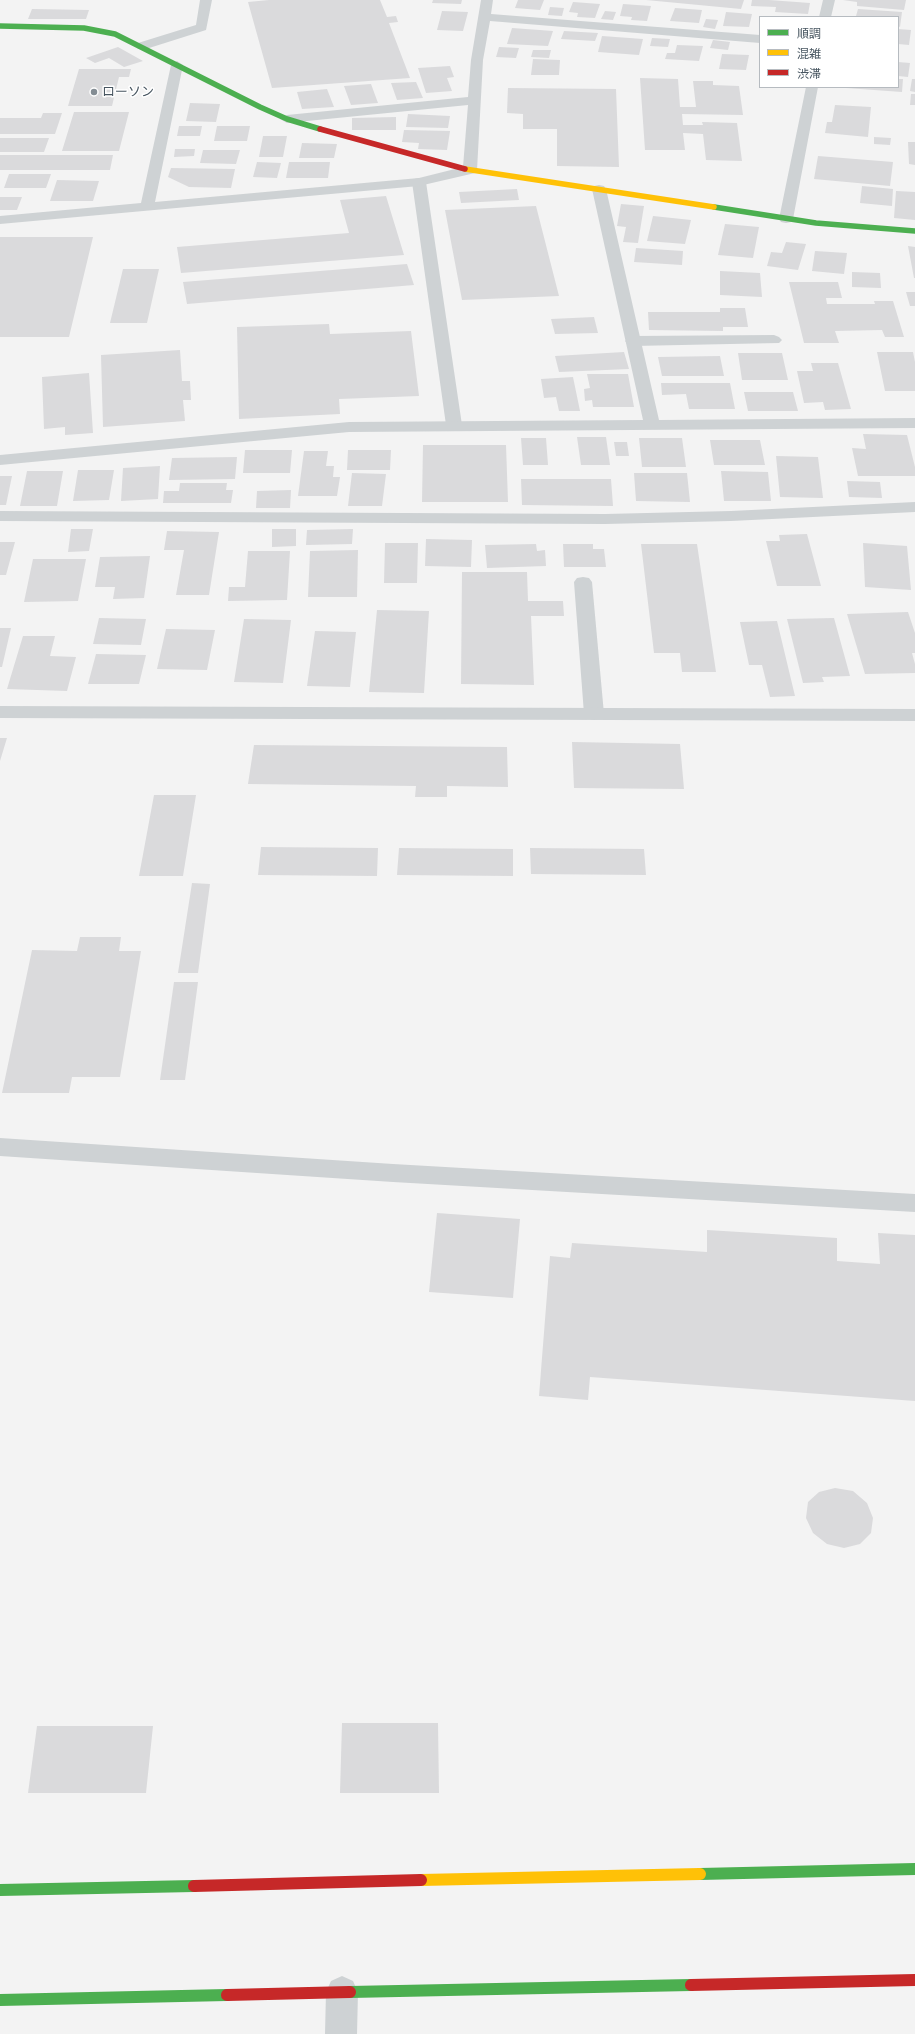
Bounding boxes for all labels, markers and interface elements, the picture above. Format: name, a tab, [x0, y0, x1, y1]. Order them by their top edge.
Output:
legend	[759, 16, 899, 88]
text: 順調	[797, 28, 821, 40]
text: 混雑	[797, 48, 821, 60]
text: 渋滞	[797, 68, 821, 80]
place label: ローソン	[102, 84, 154, 100]
marker: ローソン	[89, 87, 99, 97]

